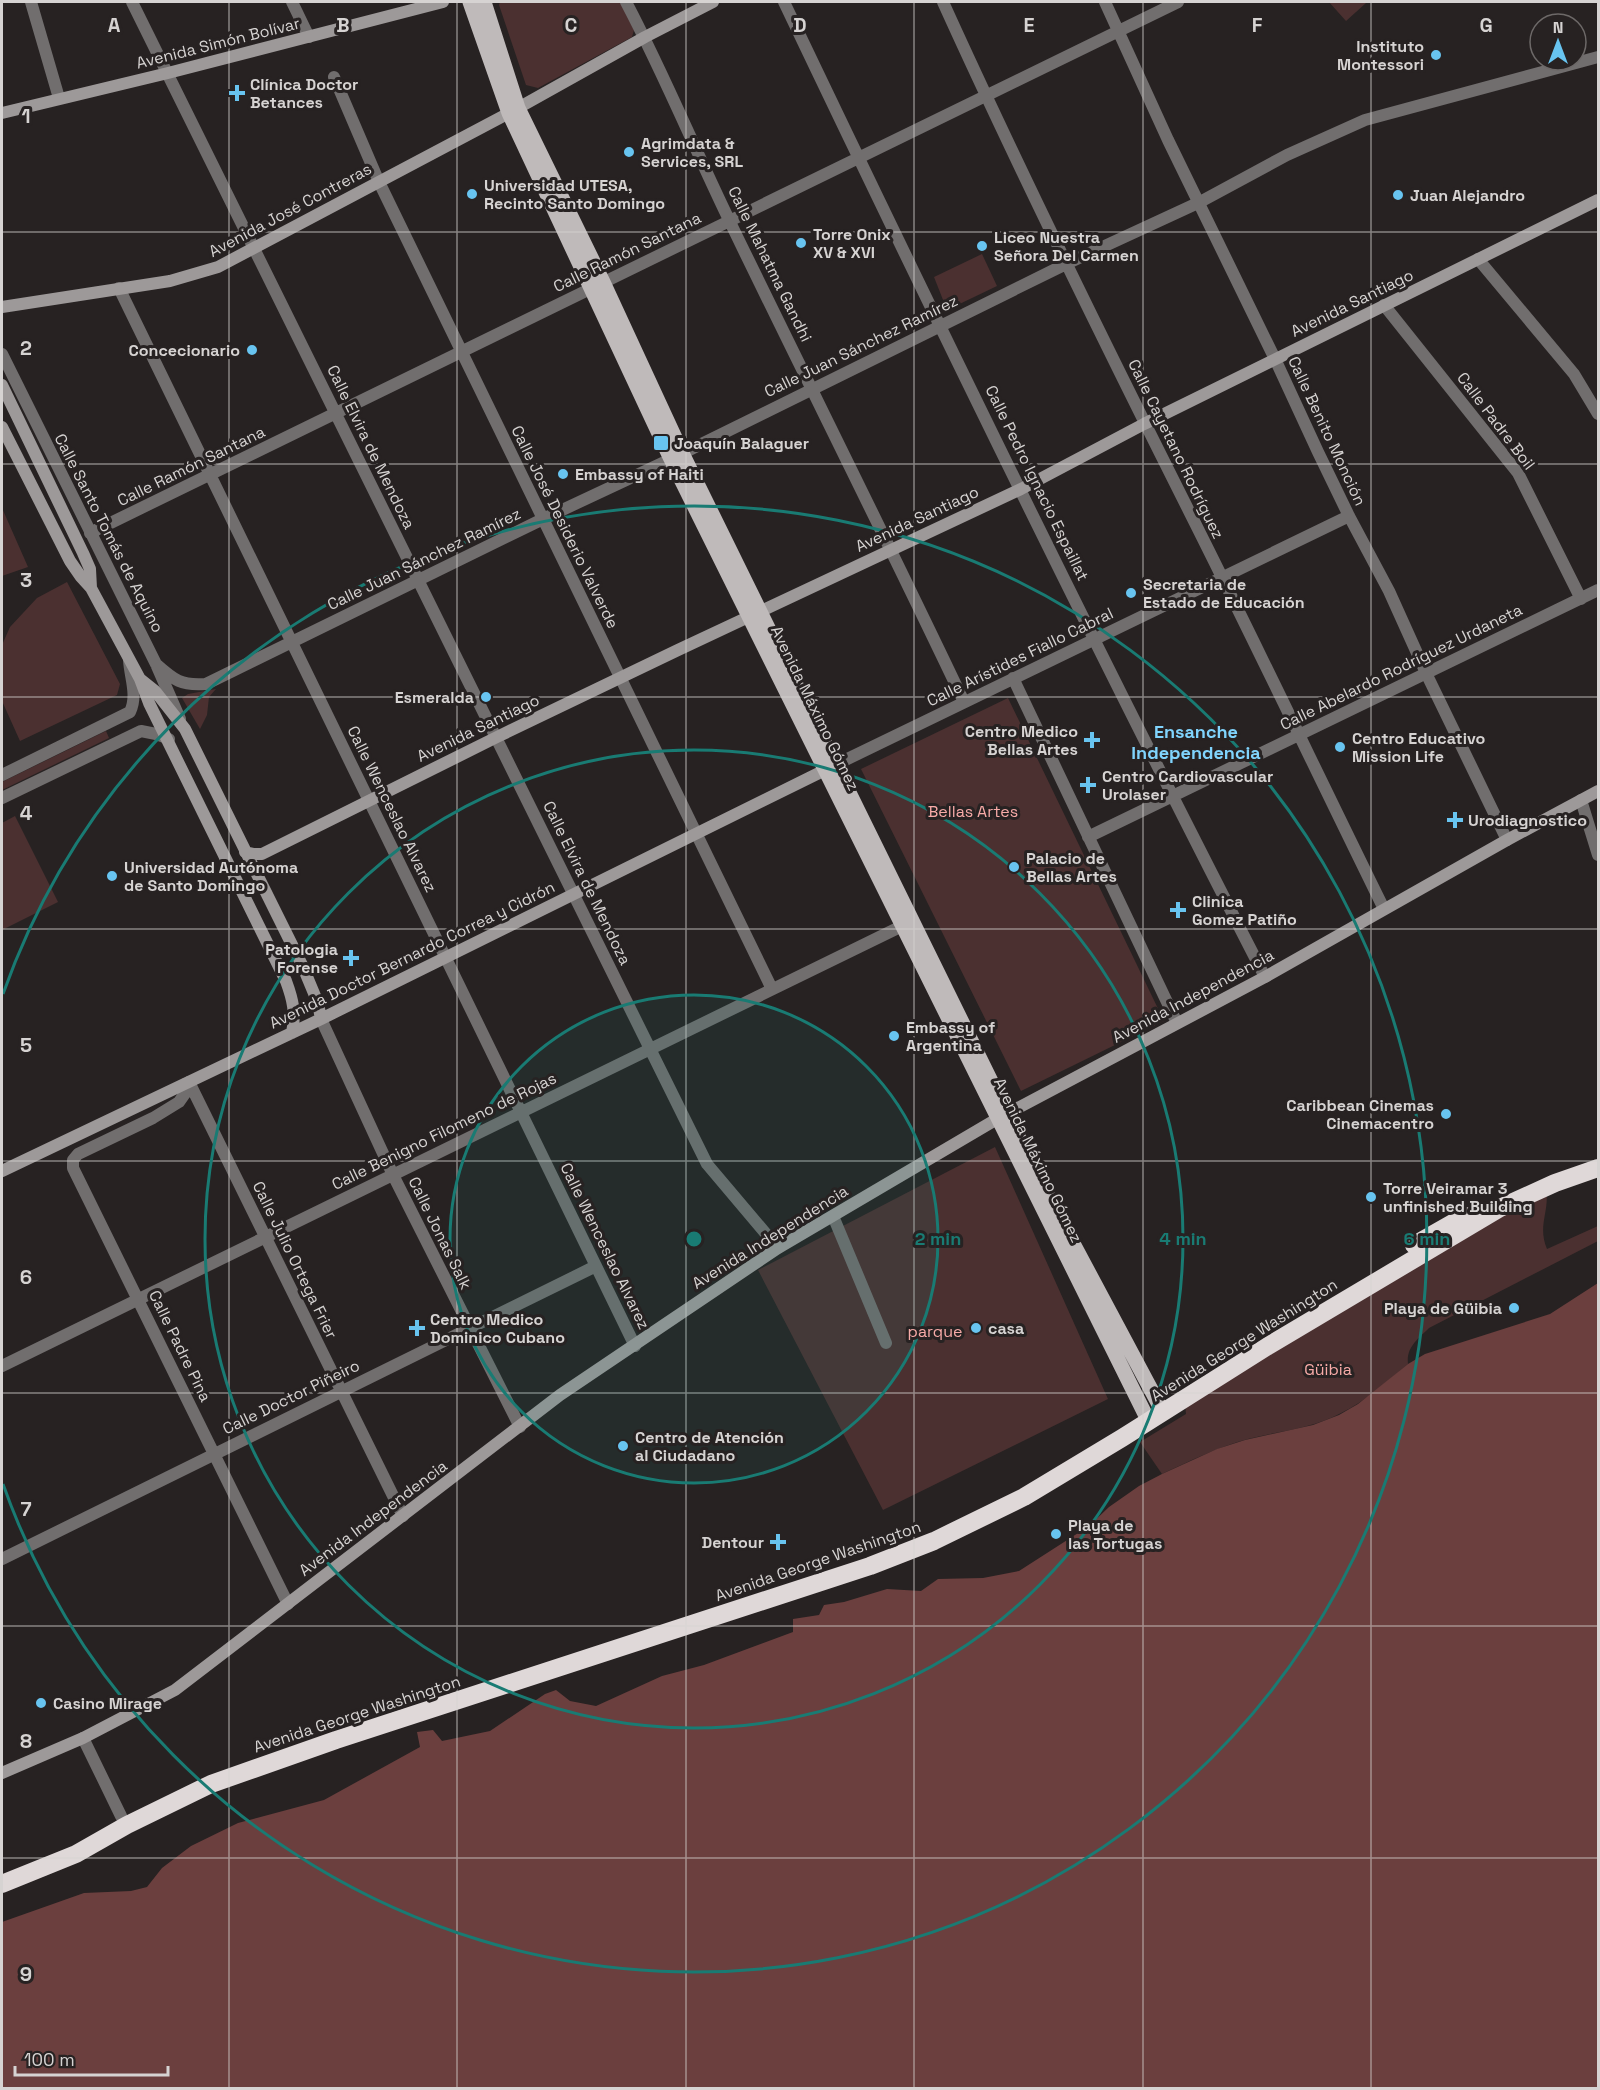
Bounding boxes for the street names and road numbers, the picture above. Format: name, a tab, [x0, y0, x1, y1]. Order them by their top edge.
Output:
street label: Avenida Simón Bolívar	[134, 12, 302, 74]
street label: Avenida José Contreras	[205, 158, 375, 262]
street label: Calle Mahatma Gandhi	[723, 183, 817, 345]
street label: Calle Ramón Santana	[550, 207, 704, 297]
street label: Avenida Santiago	[1287, 264, 1417, 342]
street label: Calle Juan Sánchez Ramírez	[761, 290, 961, 402]
street label: Calle Benito Monción	[1283, 353, 1371, 509]
street label: Calle Cayetano Rodríguez	[1123, 356, 1229, 542]
street label: Calle Elvira de Mendoza	[322, 362, 420, 532]
street label: Calle Padre Boil	[1452, 368, 1540, 474]
street label: Calle Pedro Ignacio Espaillat	[980, 382, 1094, 584]
street label: Calle Ramón Santana	[114, 421, 268, 511]
street label: Calle José Desiderio Valverde	[507, 422, 623, 632]
street label: Calle Santo Tomás de Aquino	[50, 430, 168, 636]
street label: Avenida Santiago	[852, 481, 982, 557]
street label: Calle Juan Sánchez Ramírez	[324, 503, 524, 615]
street label: Calle Abelardo Rodríguez Urdaneta	[1276, 599, 1526, 735]
street label: Calle Arístides Fiallo Cabral	[923, 603, 1117, 711]
street label: Avenida Máximo Gómez	[766, 622, 864, 794]
street label: Avenida Santiago	[413, 689, 543, 767]
street label: Calle Wenceslao Alvarez	[342, 722, 442, 896]
street label: Calle Elvira de Mendoza	[538, 798, 636, 968]
street label: Avenida Doctor Bernardo Correa y Cidrón	[266, 876, 558, 1034]
street label: Avenida Independencia	[1108, 944, 1278, 1048]
street label: Calle Benigno Filomeno de Rojas	[328, 1067, 560, 1195]
street label: Avenida Máximo Gómez	[989, 1074, 1087, 1246]
street label: Calle Wenceslao Alvarez	[555, 1159, 655, 1333]
street label: Calle Jonas Salk	[404, 1173, 477, 1293]
street label: Calle Julio Ortega Frier	[248, 1178, 342, 1342]
street label: Avenida Independencia	[688, 1180, 852, 1294]
street label: Avenida George Washington	[1147, 1274, 1341, 1406]
street label: Calle Padre Pina	[144, 1287, 216, 1405]
street label: Calle Doctor Piñeiro	[219, 1355, 363, 1439]
street label: Avenida Independencia	[295, 1455, 451, 1581]
street label: Avenida George Washington	[712, 1516, 924, 1606]
street label: Avenida George Washington	[251, 1671, 463, 1757]

